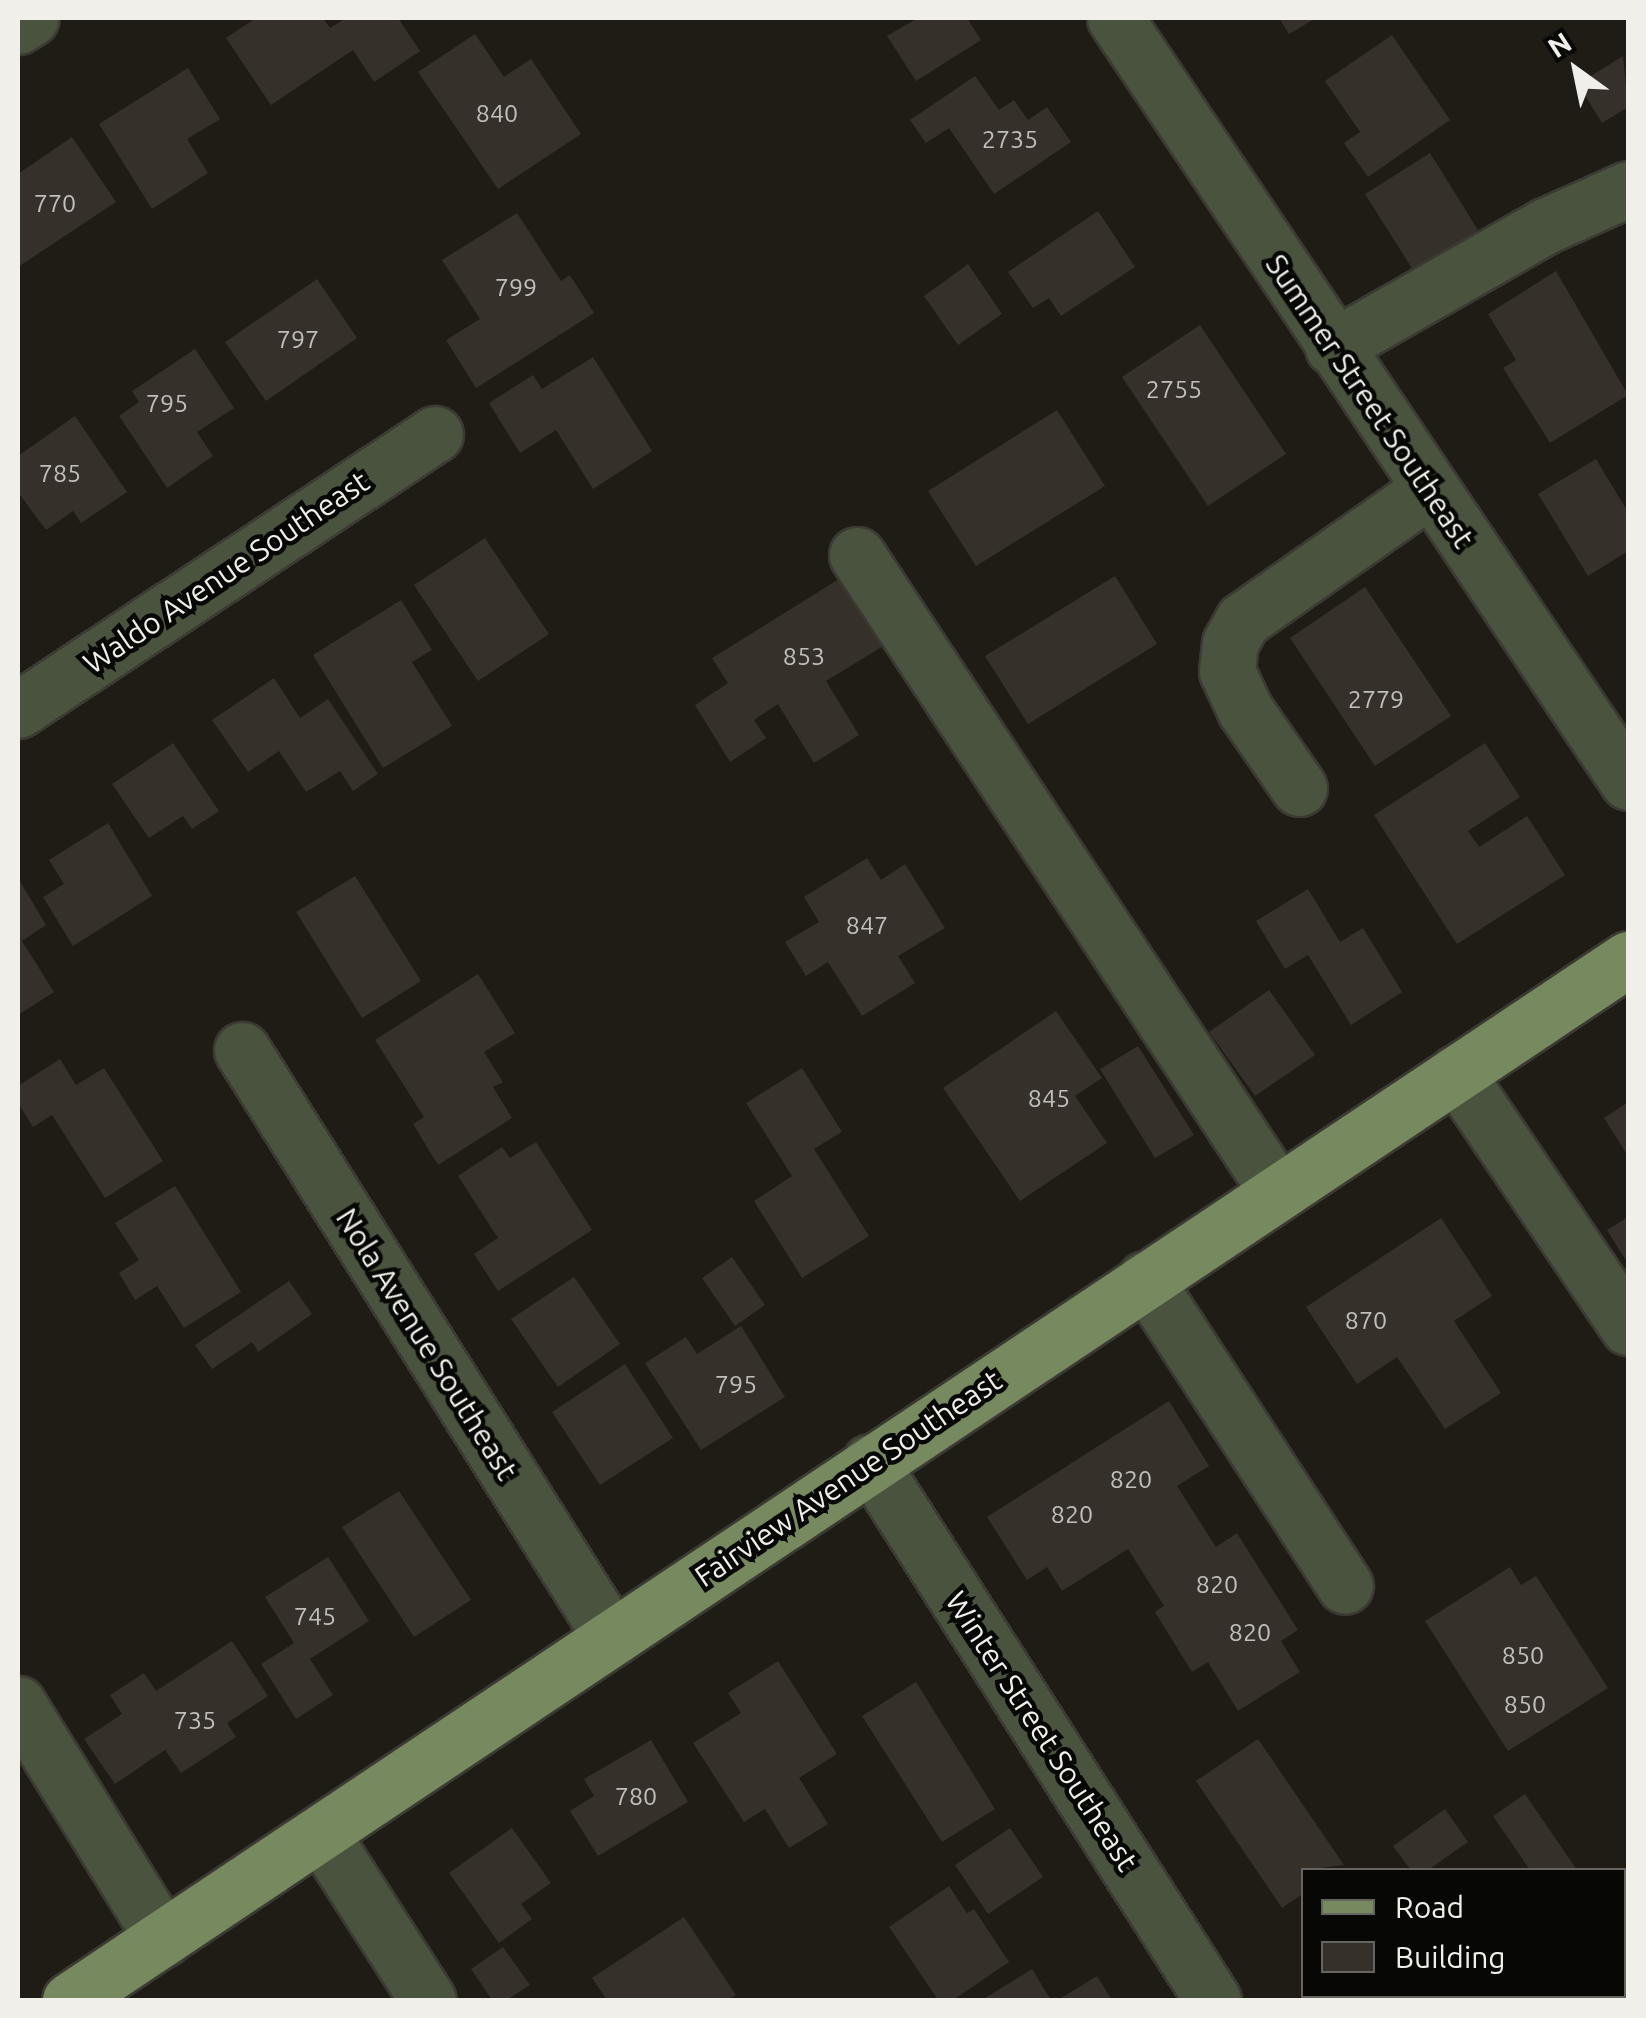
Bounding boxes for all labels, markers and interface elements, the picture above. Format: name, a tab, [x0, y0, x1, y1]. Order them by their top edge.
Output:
north arrow	[1526, 20, 1626, 120]
text: N	[1542, 26, 1577, 63]
house number: 840	[476, 98, 518, 128]
house number: 2735	[982, 124, 1038, 154]
house number: 770	[34, 188, 76, 218]
street label: Summer Street Southeast	[1258, 247, 1482, 555]
house number: 799	[495, 272, 537, 302]
house number: 797	[277, 324, 319, 354]
house number: 2755	[1146, 374, 1202, 404]
house number: 795	[146, 388, 188, 418]
house number: 785	[39, 458, 81, 488]
street label: Waldo Avenue Southeast	[76, 463, 376, 681]
house number: 853	[783, 641, 825, 671]
house number: 2779	[1348, 684, 1404, 714]
house number: 847	[846, 910, 888, 940]
house number: 845	[1028, 1083, 1070, 1113]
street label: Nola Avenue Southeast	[329, 1202, 525, 1486]
house number: 870	[1345, 1305, 1387, 1335]
street label: Fairview Avenue Southeast	[688, 1362, 1008, 1594]
house number: 795	[715, 1369, 757, 1399]
house number: 820	[1110, 1464, 1152, 1494]
house number: 820	[1051, 1499, 1093, 1529]
house number: 820	[1196, 1569, 1238, 1599]
street label: Winter Street Southeast	[938, 1584, 1146, 1878]
house number: 745	[294, 1601, 336, 1631]
house number: 820	[1229, 1617, 1271, 1647]
house number: 850	[1502, 1640, 1544, 1670]
house number: 850	[1504, 1689, 1546, 1719]
house number: 735	[174, 1705, 216, 1735]
house number: 780	[615, 1781, 657, 1811]
legend	[1301, 1868, 1626, 1998]
text: Road	[1395, 1890, 1464, 1924]
text: Building	[1395, 1940, 1506, 1974]

